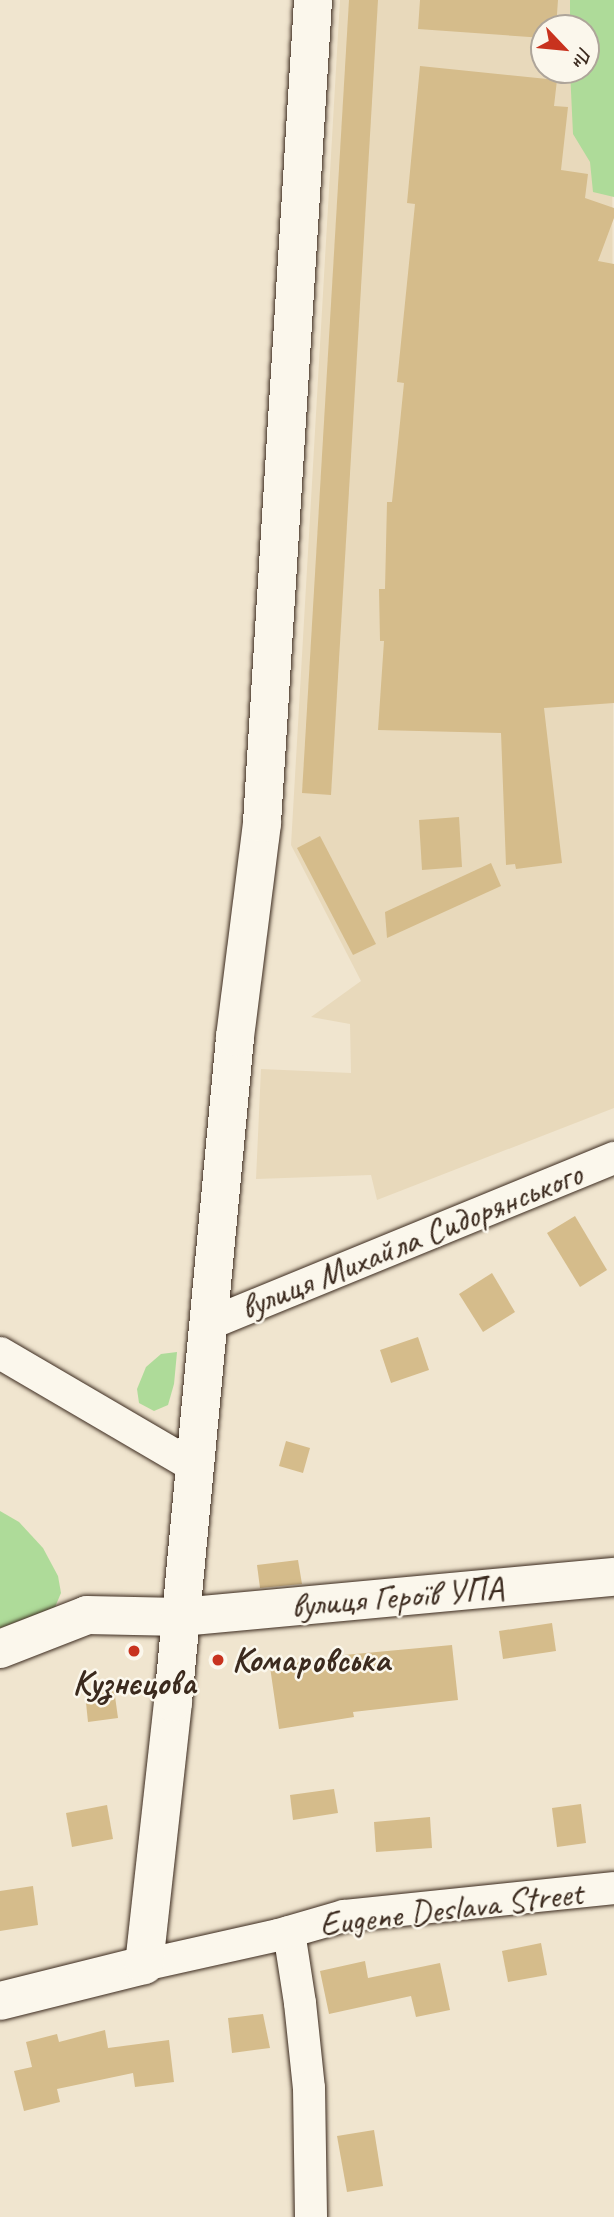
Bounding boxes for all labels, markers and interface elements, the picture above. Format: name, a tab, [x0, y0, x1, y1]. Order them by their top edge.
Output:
north arrow	[530, 14, 600, 84]
text: Пн	[567, 43, 597, 72]
street label: вулиця Михайла Сидорянського	[236, 1154, 586, 1328]
street label: вулиця Героїв УПА	[289, 1567, 505, 1627]
place label: Комаровська	[232, 1639, 390, 1681]
marker: Кузнєцова	[126, 1643, 142, 1659]
marker: Комаровська	[210, 1652, 226, 1668]
place label: Кузнєцова	[72, 1662, 196, 1704]
street label: Eugene Deslava Street	[317, 1872, 585, 1946]

